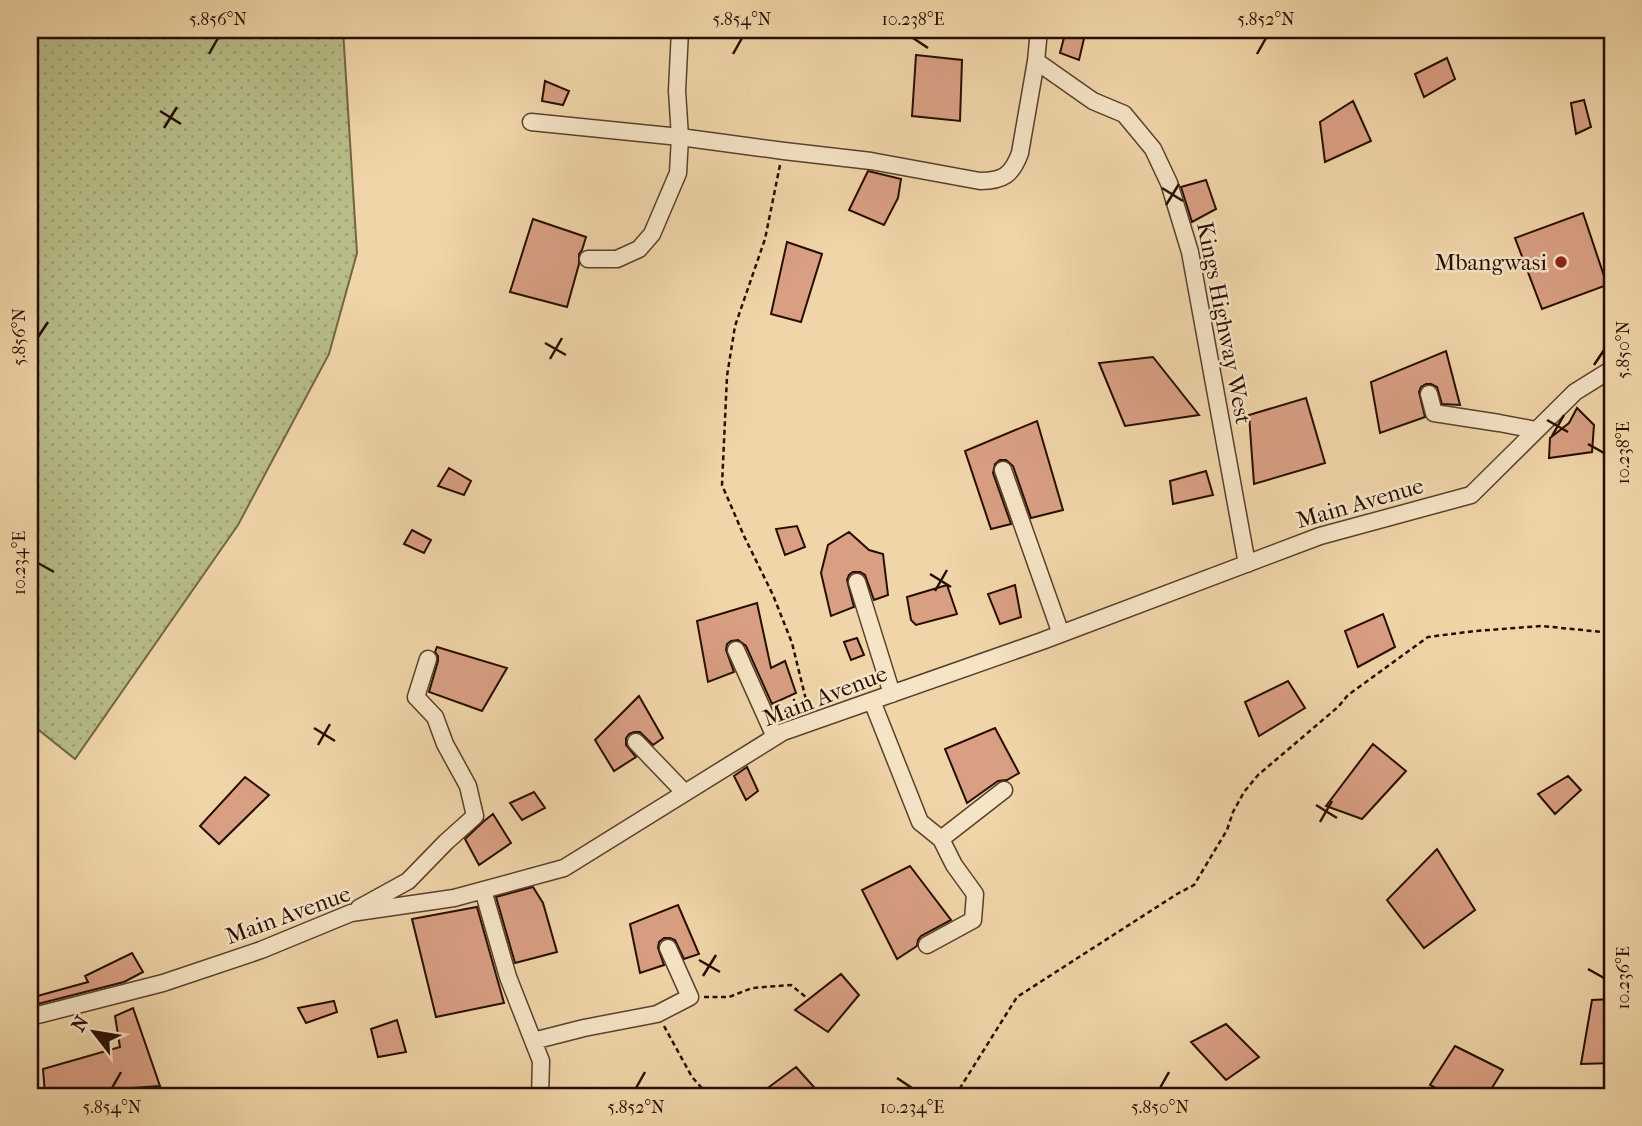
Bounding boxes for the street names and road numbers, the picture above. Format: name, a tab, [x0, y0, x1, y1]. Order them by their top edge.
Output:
street label: Kings Highway West	[1191, 219, 1257, 427]
street label: Main Avenue	[1293, 472, 1427, 534]
street label: Main Avenue	[759, 660, 891, 732]
street label: Main Avenue	[222, 880, 354, 950]

